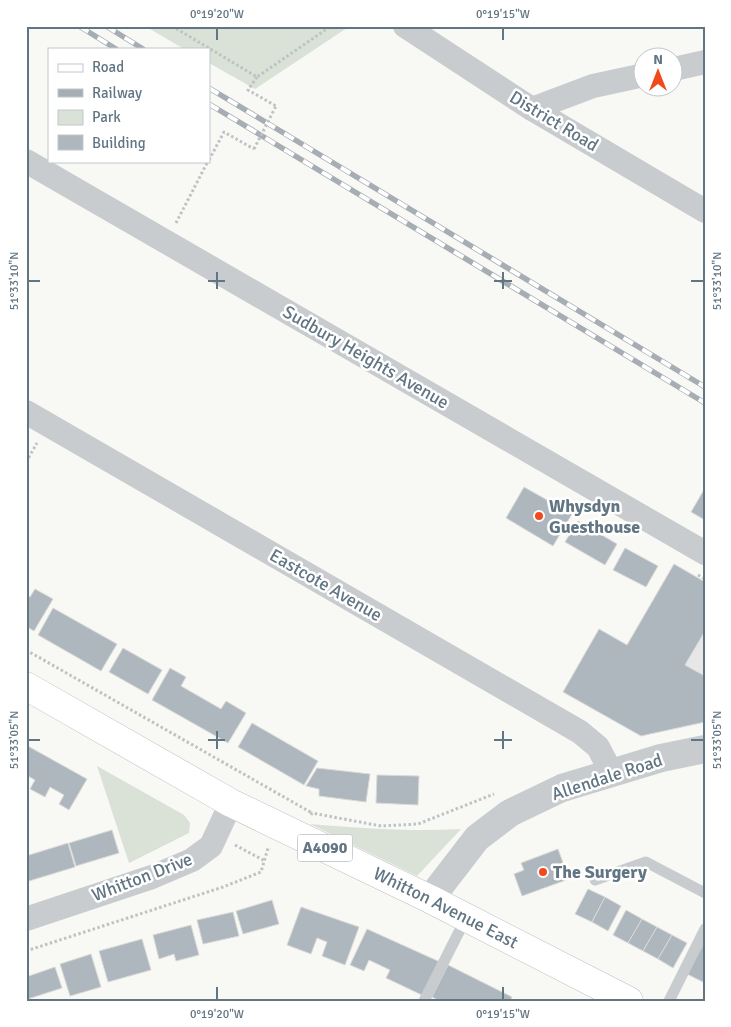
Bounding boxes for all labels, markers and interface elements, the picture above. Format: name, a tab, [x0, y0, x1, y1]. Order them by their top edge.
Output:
text: 0°19'20"W	[190, 7, 244, 22]
text: 0°19'15"W	[476, 7, 530, 22]
legend	[48, 48, 210, 162]
north arrow	[634, 48, 684, 98]
text: N	[653, 51, 663, 68]
text: Road	[92, 58, 124, 76]
text: Railway	[92, 84, 142, 102]
street label: District Road	[506, 86, 602, 156]
text: Park	[92, 108, 121, 126]
text: Building	[92, 134, 146, 152]
text: 51°33'10"N	[7, 252, 22, 310]
text: 51°33'10"N	[710, 252, 725, 310]
street label: Sudbury Heights Avenue	[279, 300, 453, 414]
place label: Whysdyn Guesthouse	[549, 495, 640, 538]
marker: Whysdyn Guesthouse	[533, 510, 545, 522]
street label: Eastcote Avenue	[266, 544, 386, 626]
text: 51°33'05"N	[7, 711, 22, 769]
text: 51°33'05"N	[710, 711, 725, 769]
street label: Allendale Road	[549, 749, 665, 805]
road number: A4090	[298, 834, 352, 861]
street label: Whitton Drive	[89, 848, 195, 906]
place label: The Surgery	[553, 861, 647, 883]
street label: Whitton Avenue East	[370, 862, 522, 953]
marker: The Surgery	[537, 866, 549, 878]
text: 0°19'20"W	[190, 1007, 244, 1022]
text: 0°19'15"W	[476, 1007, 530, 1022]

